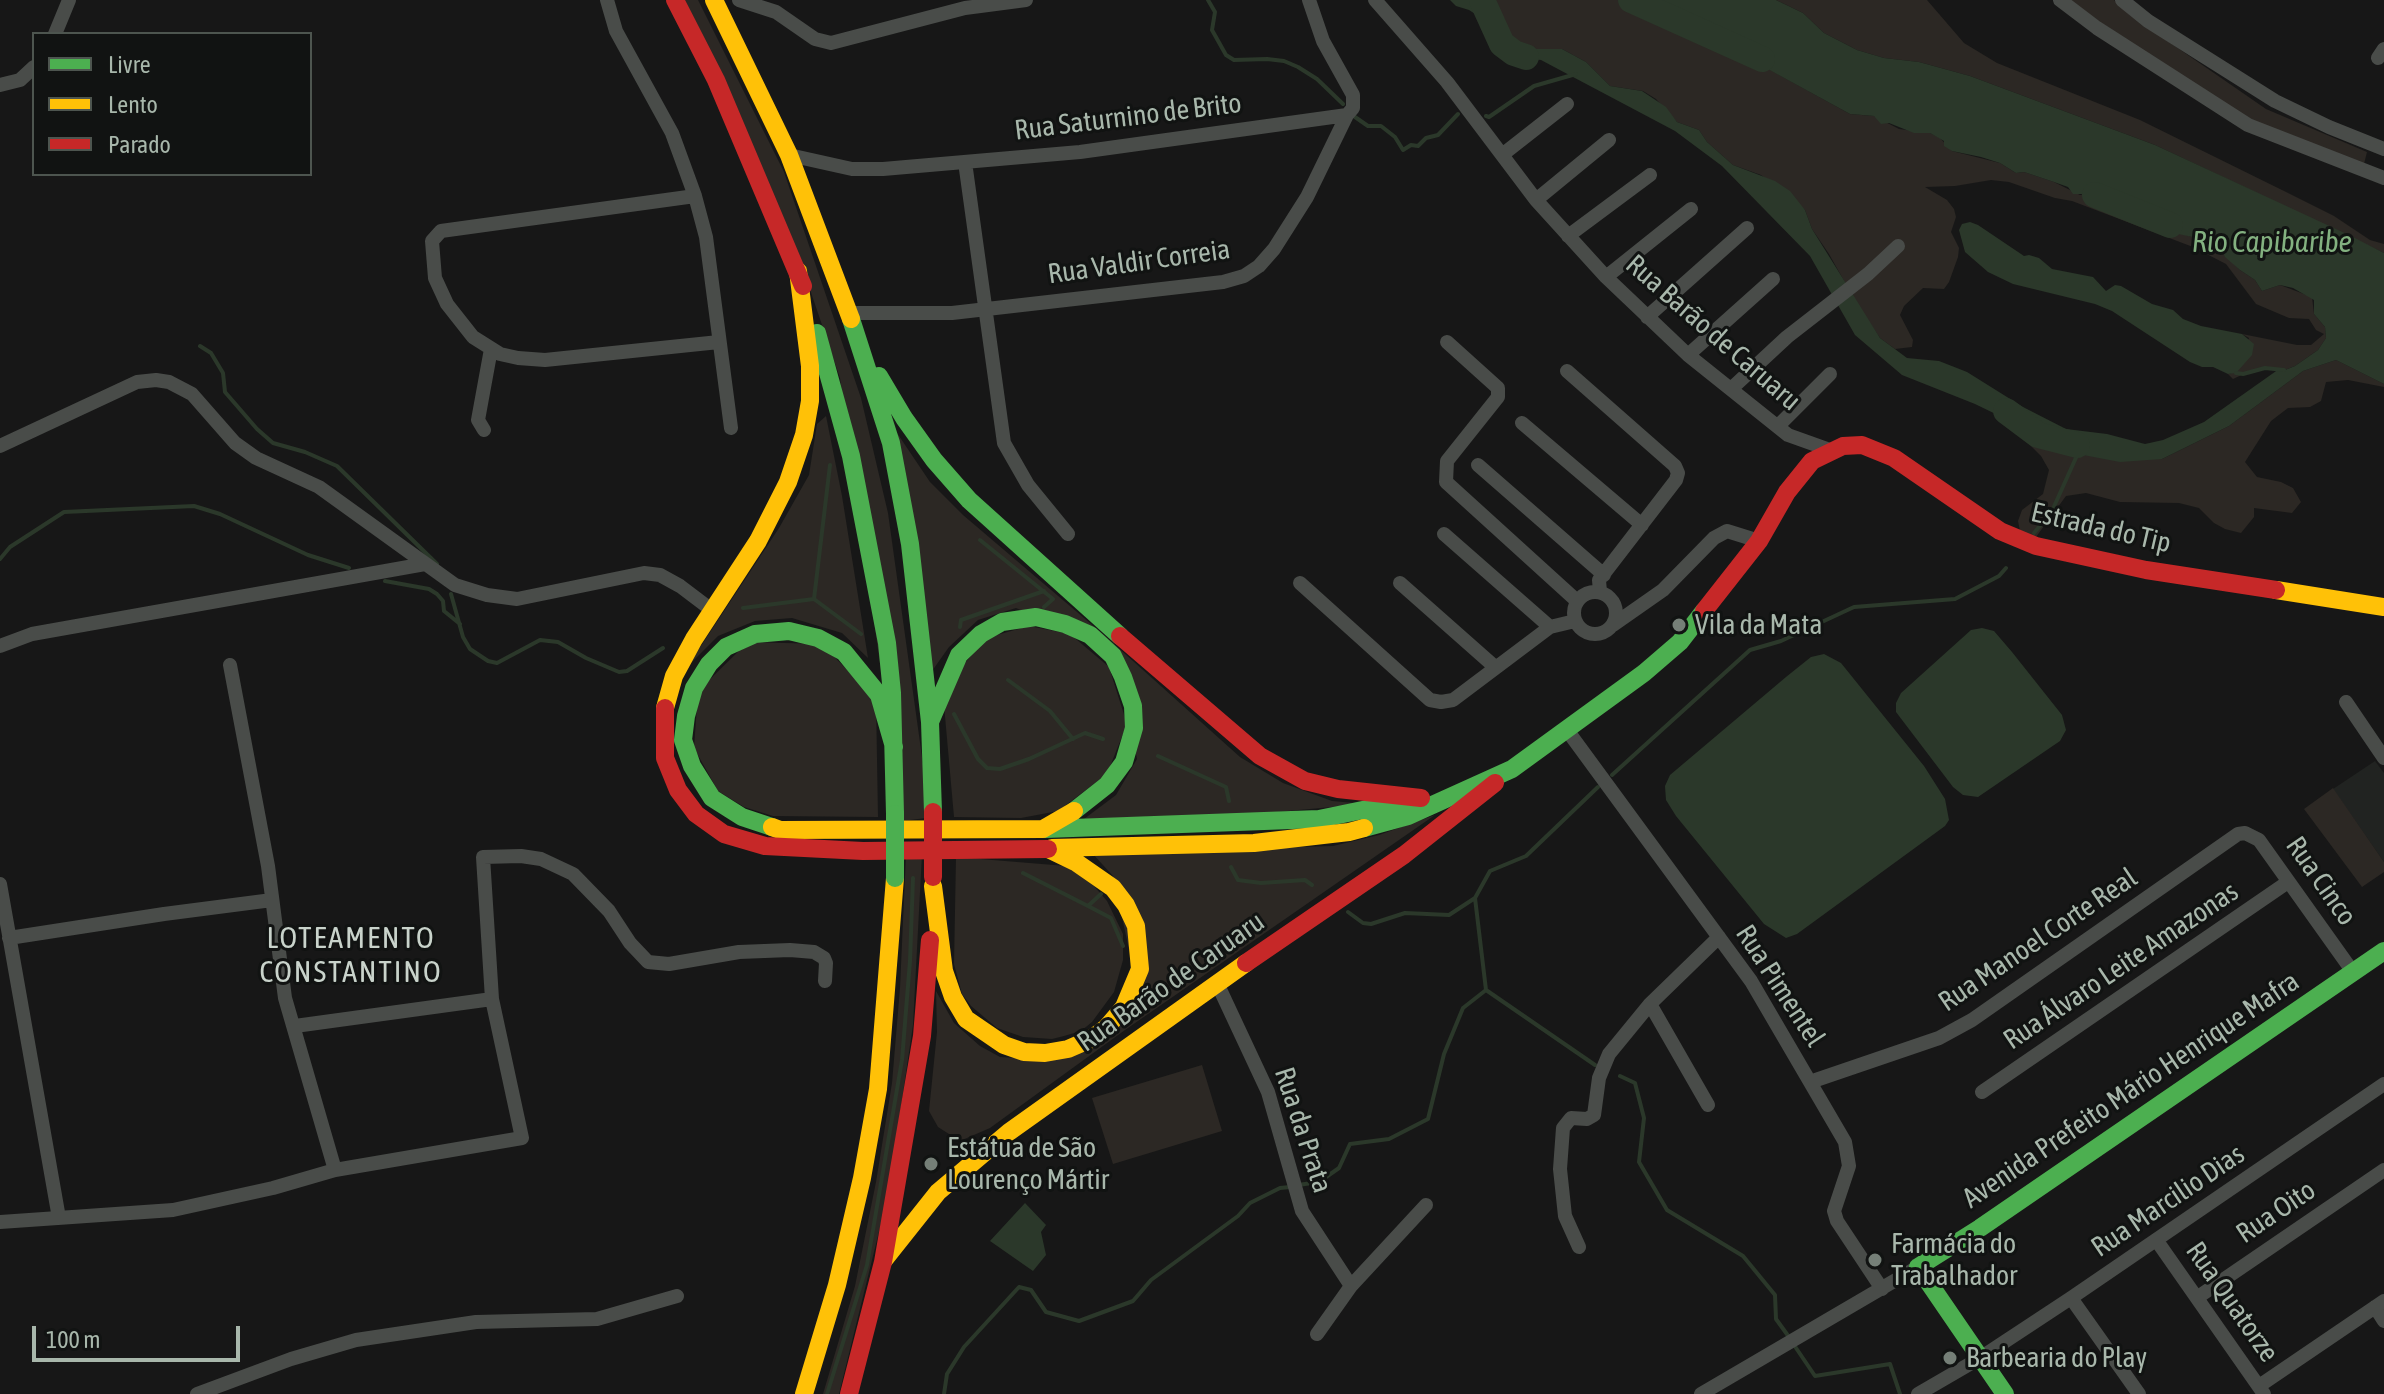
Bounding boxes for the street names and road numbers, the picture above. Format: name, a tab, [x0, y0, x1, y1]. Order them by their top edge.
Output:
street label: Rua Saturnino de Brito	[1013, 86, 1243, 148]
street label: Rua Valdir Correia	[1046, 233, 1232, 291]
street label: Rua Barão de Caruaru	[1619, 248, 1807, 418]
street label: Estrada do Tip	[2028, 496, 2174, 560]
street label: Rua Cinco	[2278, 830, 2364, 932]
street label: Rua Manoel Corte Real	[1932, 861, 2144, 1019]
street label: Rua Álvaro Leite Amazonas	[1997, 875, 2245, 1057]
street label: Rua Barão de Caruaru	[1071, 905, 1271, 1059]
street label: Rua Pimentel	[1728, 919, 1832, 1053]
street label: Avenida Prefeito Mário Henrique Mafra	[1956, 965, 2306, 1215]
street label: Rua da Prata	[1267, 1063, 1339, 1197]
street label: Rua Marcilio Dias	[2085, 1138, 2251, 1264]
street label: Rua Oito	[2230, 1173, 2322, 1251]
street label: Rua Quatorze	[2178, 1235, 2286, 1369]

